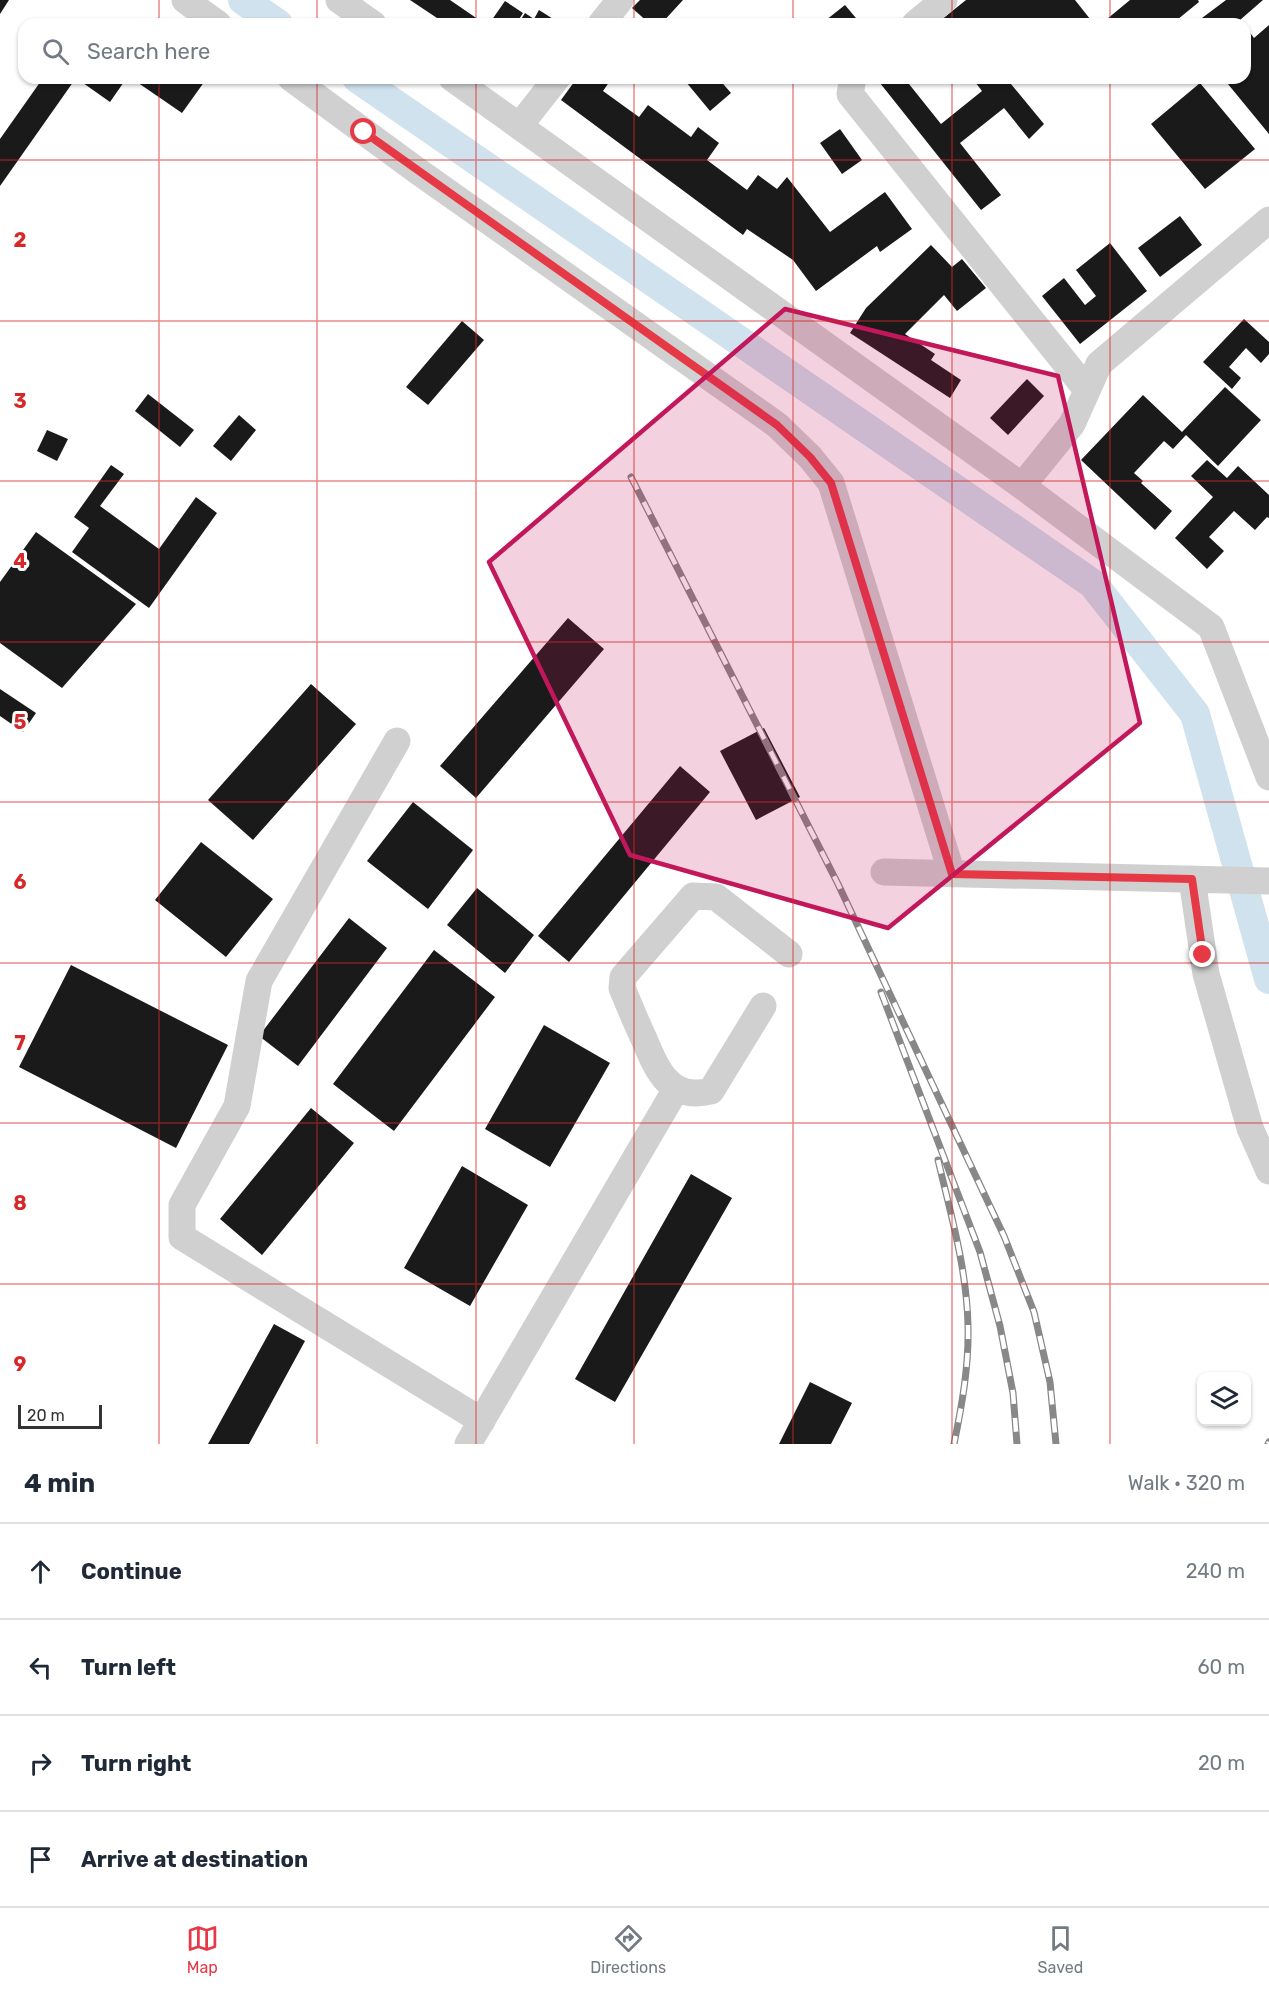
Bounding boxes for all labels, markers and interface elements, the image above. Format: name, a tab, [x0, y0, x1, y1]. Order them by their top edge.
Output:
search box	[18, 18, 1251, 84]
icon: search	[39, 35, 72, 68]
text: Search here	[87, 38, 210, 65]
route start	[350, 118, 376, 144]
text: 2	[14, 228, 27, 252]
text: 3	[13, 389, 27, 413]
text: 4	[13, 549, 27, 573]
text: 5	[14, 710, 27, 734]
text: 6	[13, 870, 27, 894]
route end	[1189, 941, 1215, 967]
text: 7	[14, 1031, 26, 1055]
text: 8	[13, 1191, 27, 1215]
text: 9	[14, 1352, 27, 1376]
map controls	[1197, 1372, 1251, 1426]
button: layers	[1197, 1372, 1251, 1426]
scale bar	[18, 1402, 102, 1430]
text: 20 m	[27, 1406, 65, 1425]
text: 4 min	[24, 1468, 95, 1499]
text: Walk · 320 m	[1128, 1471, 1245, 1495]
icon: ahead	[24, 1555, 57, 1588]
text: Continue	[81, 1558, 182, 1585]
text: 240 m	[1186, 1559, 1245, 1583]
icon: left	[24, 1651, 57, 1684]
text: Turn left	[81, 1654, 176, 1681]
text: 60 m	[1198, 1655, 1245, 1679]
icon: right	[24, 1747, 57, 1780]
text: Turn right	[81, 1750, 191, 1777]
text: 20 m	[1198, 1751, 1245, 1775]
icon: arrive	[24, 1843, 57, 1876]
text: Arrive at destination	[81, 1846, 308, 1873]
tab: Map	[186, 1922, 219, 1977]
tab: Directions	[590, 1922, 666, 1977]
tab: Saved	[1038, 1922, 1083, 1977]

